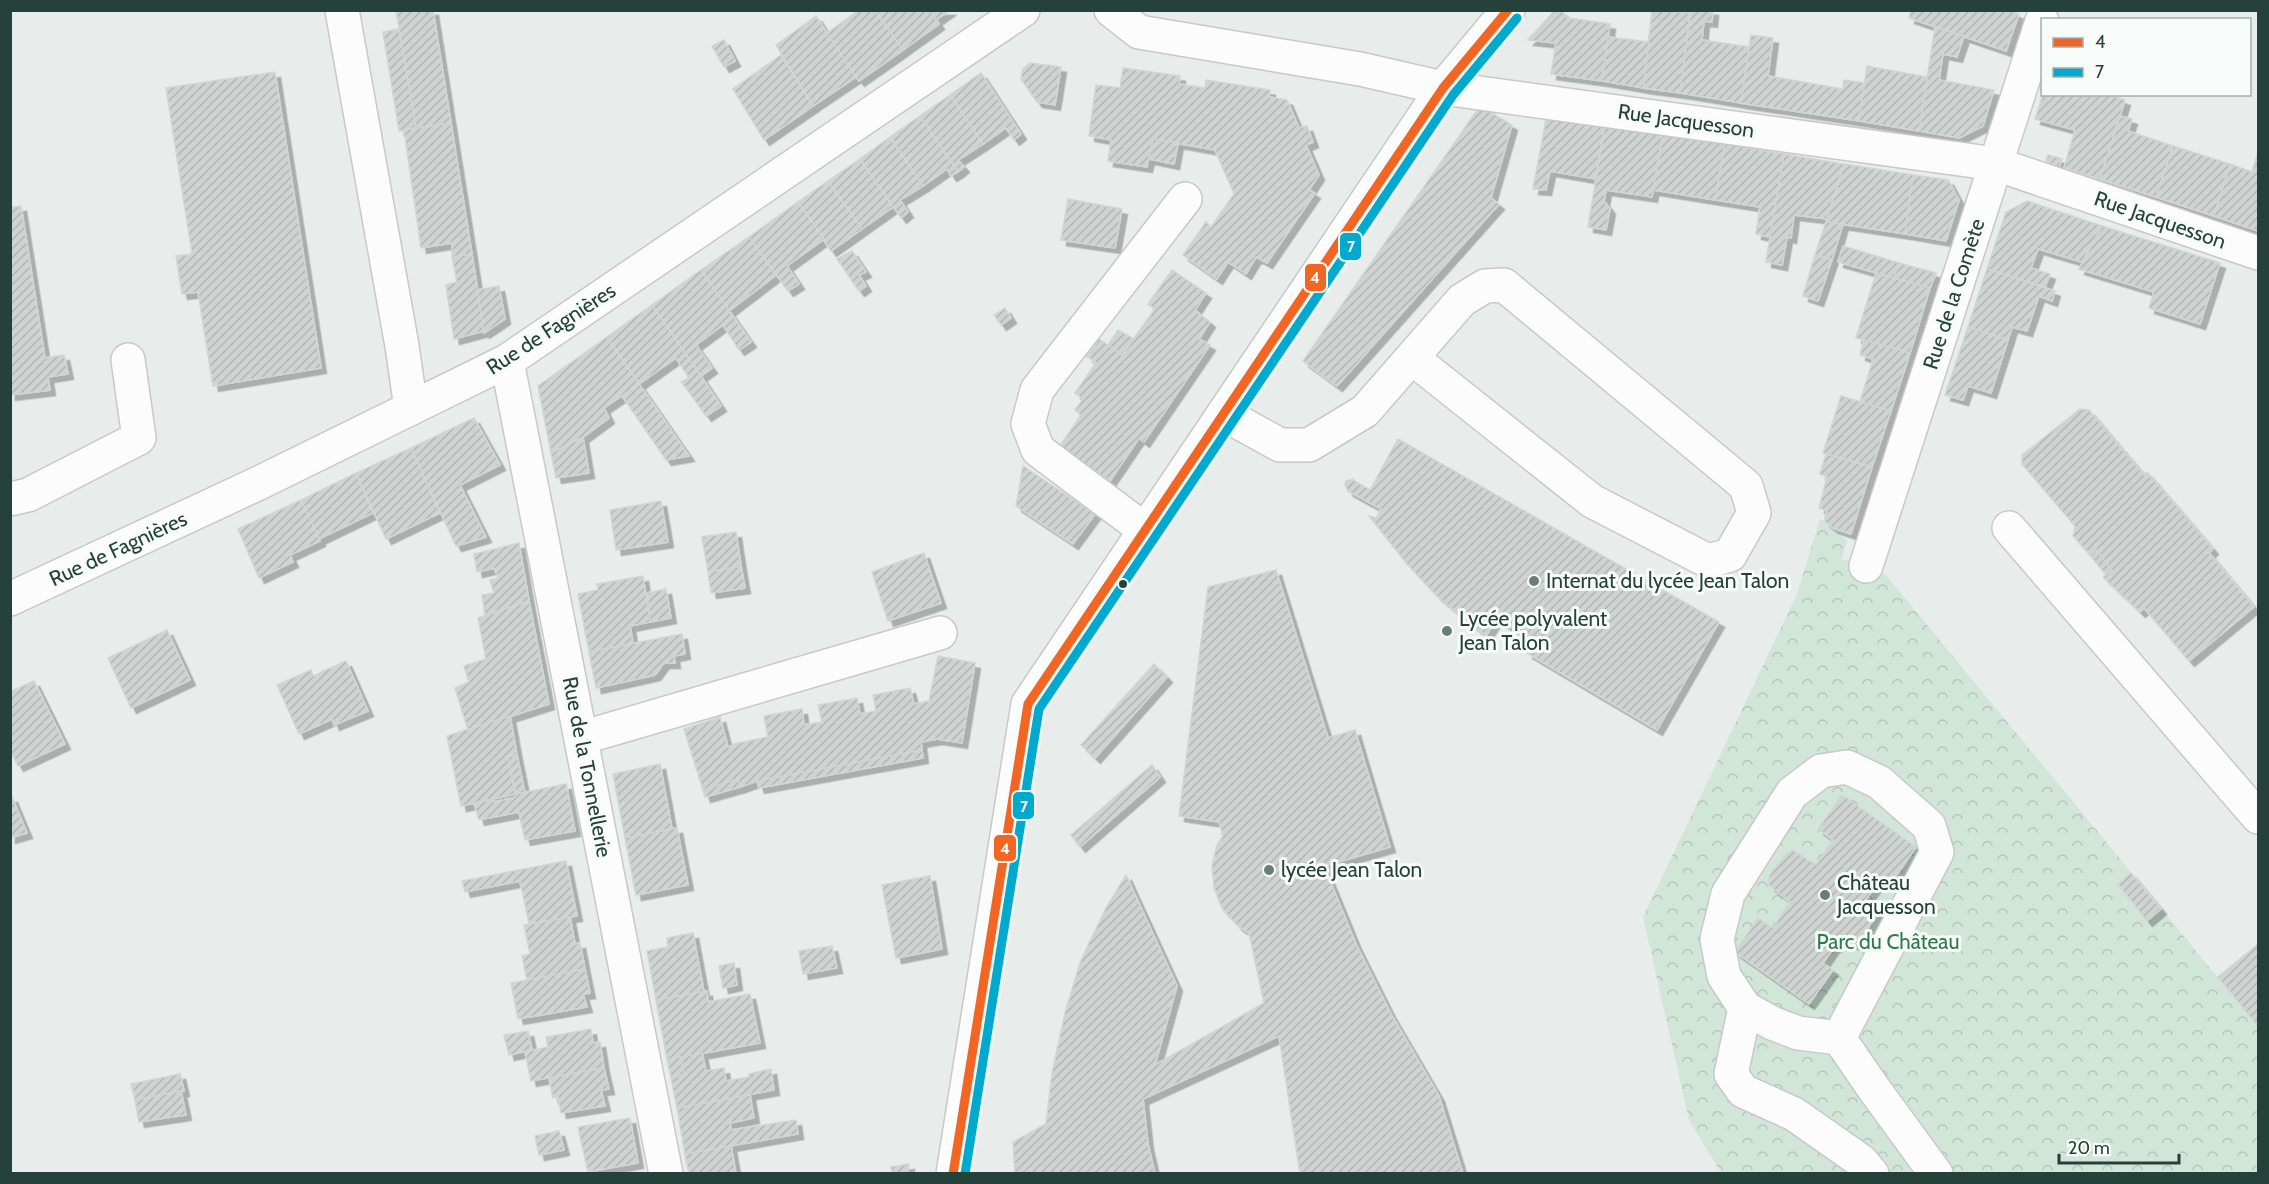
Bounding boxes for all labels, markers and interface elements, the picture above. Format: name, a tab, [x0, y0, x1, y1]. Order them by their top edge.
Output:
legend	[2041, 18, 2251, 96]
text: 4	[2095, 31, 2105, 53]
text: 7	[2095, 61, 2104, 83]
street label: Rue Jacquesson	[1616, 99, 1756, 142]
street label: Rue Jacquesson	[2091, 185, 2229, 254]
street label: Rue de la Comète	[1917, 215, 1990, 372]
line badge: 7	[1339, 232, 1362, 261]
text: 7	[1347, 237, 1356, 256]
line badge: 4	[1304, 263, 1327, 292]
text: 4	[1310, 268, 1320, 287]
street label: Rue de Fagnières	[481, 277, 620, 380]
street label: Rue de Fagnières	[45, 506, 191, 591]
place label: Internat du lycée Jean Talon	[1546, 568, 1789, 593]
marker: Internat du lycée Jean Talon	[1527, 574, 1541, 588]
unlabelled marker	[1117, 578, 1129, 590]
place label: Lycée polyvalent Jean Talon	[1458, 606, 1607, 655]
marker: Lycée polyvalent Jean Talon	[1440, 624, 1454, 638]
street label: Rue de la Tonnellerie	[558, 674, 617, 860]
line badge: 7	[1012, 791, 1035, 820]
text: 7	[1020, 797, 1029, 816]
line badge: 4	[993, 834, 1017, 862]
text: 4	[1000, 839, 1010, 858]
place label: lycée Jean Talon	[1281, 857, 1422, 882]
marker: lycée Jean Talon	[1262, 863, 1276, 877]
place label: Château Jacquesson	[1836, 870, 1936, 919]
marker: Château Jacquesson	[1818, 888, 1832, 902]
park label: Parc du Château	[1817, 929, 1959, 954]
scale bar	[2059, 1127, 2179, 1165]
text: 20 m	[2068, 1137, 2110, 1159]

